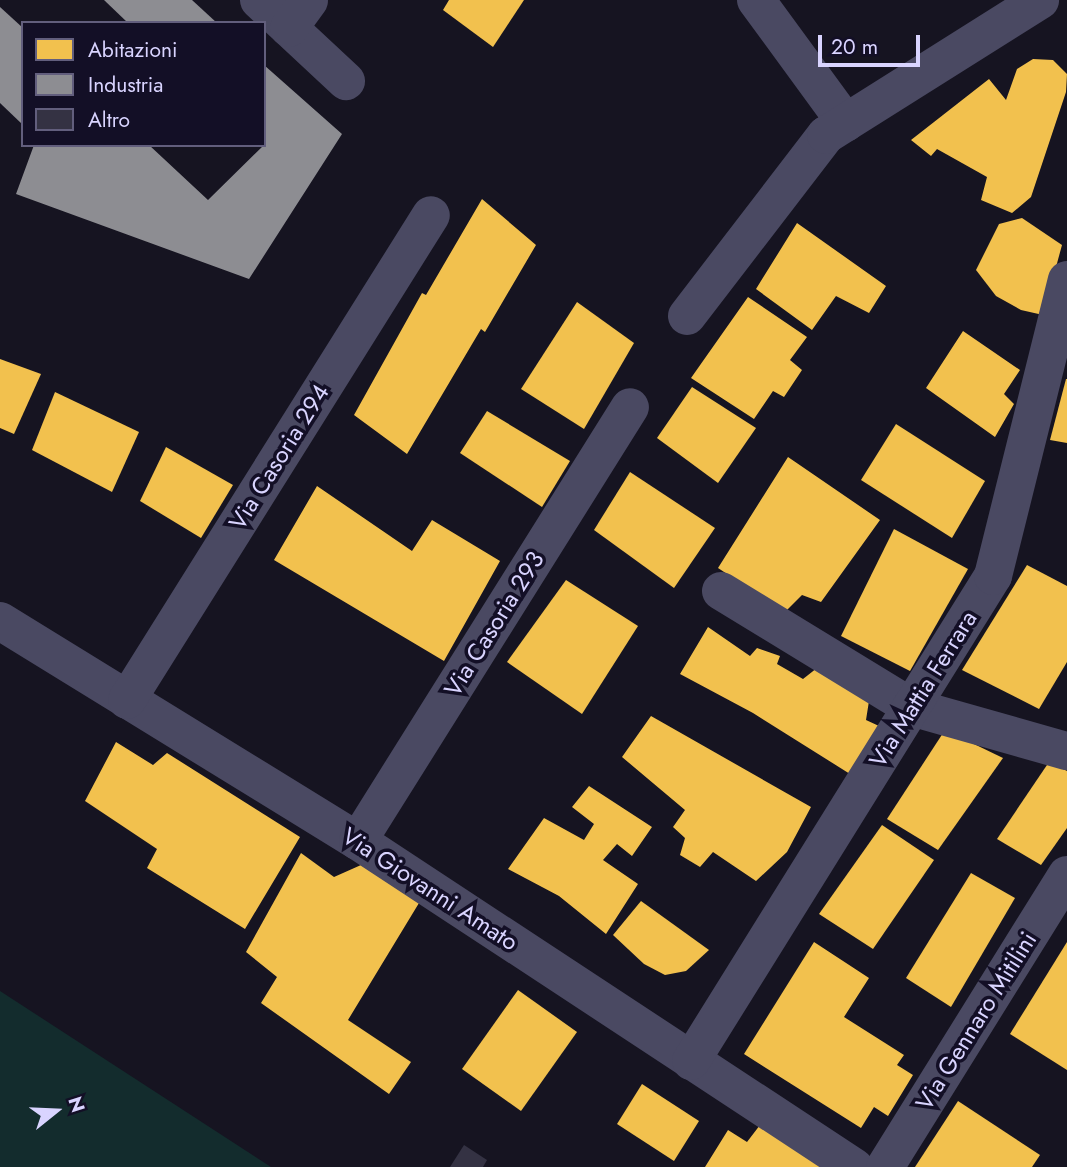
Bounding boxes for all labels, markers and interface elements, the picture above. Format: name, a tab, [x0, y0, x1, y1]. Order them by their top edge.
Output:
legend	[21, 21, 266, 147]
scale bar	[822, 21, 923, 65]
text: 20 m	[831, 32, 878, 62]
text: Abitazioni	[88, 35, 178, 65]
text: Industria	[88, 70, 163, 100]
text: Altro	[88, 105, 130, 135]
street label: Via Casoria 294	[223, 379, 335, 535]
street label: Via Casoria 293	[438, 546, 550, 702]
street label: Via Mattia Ferrara	[863, 605, 983, 773]
street label: Via Giovanni Amato	[337, 821, 523, 957]
street label: Via Gennaro Mitilini	[909, 926, 1043, 1116]
north arrow	[21, 1076, 91, 1146]
text: N	[61, 1093, 92, 1116]

